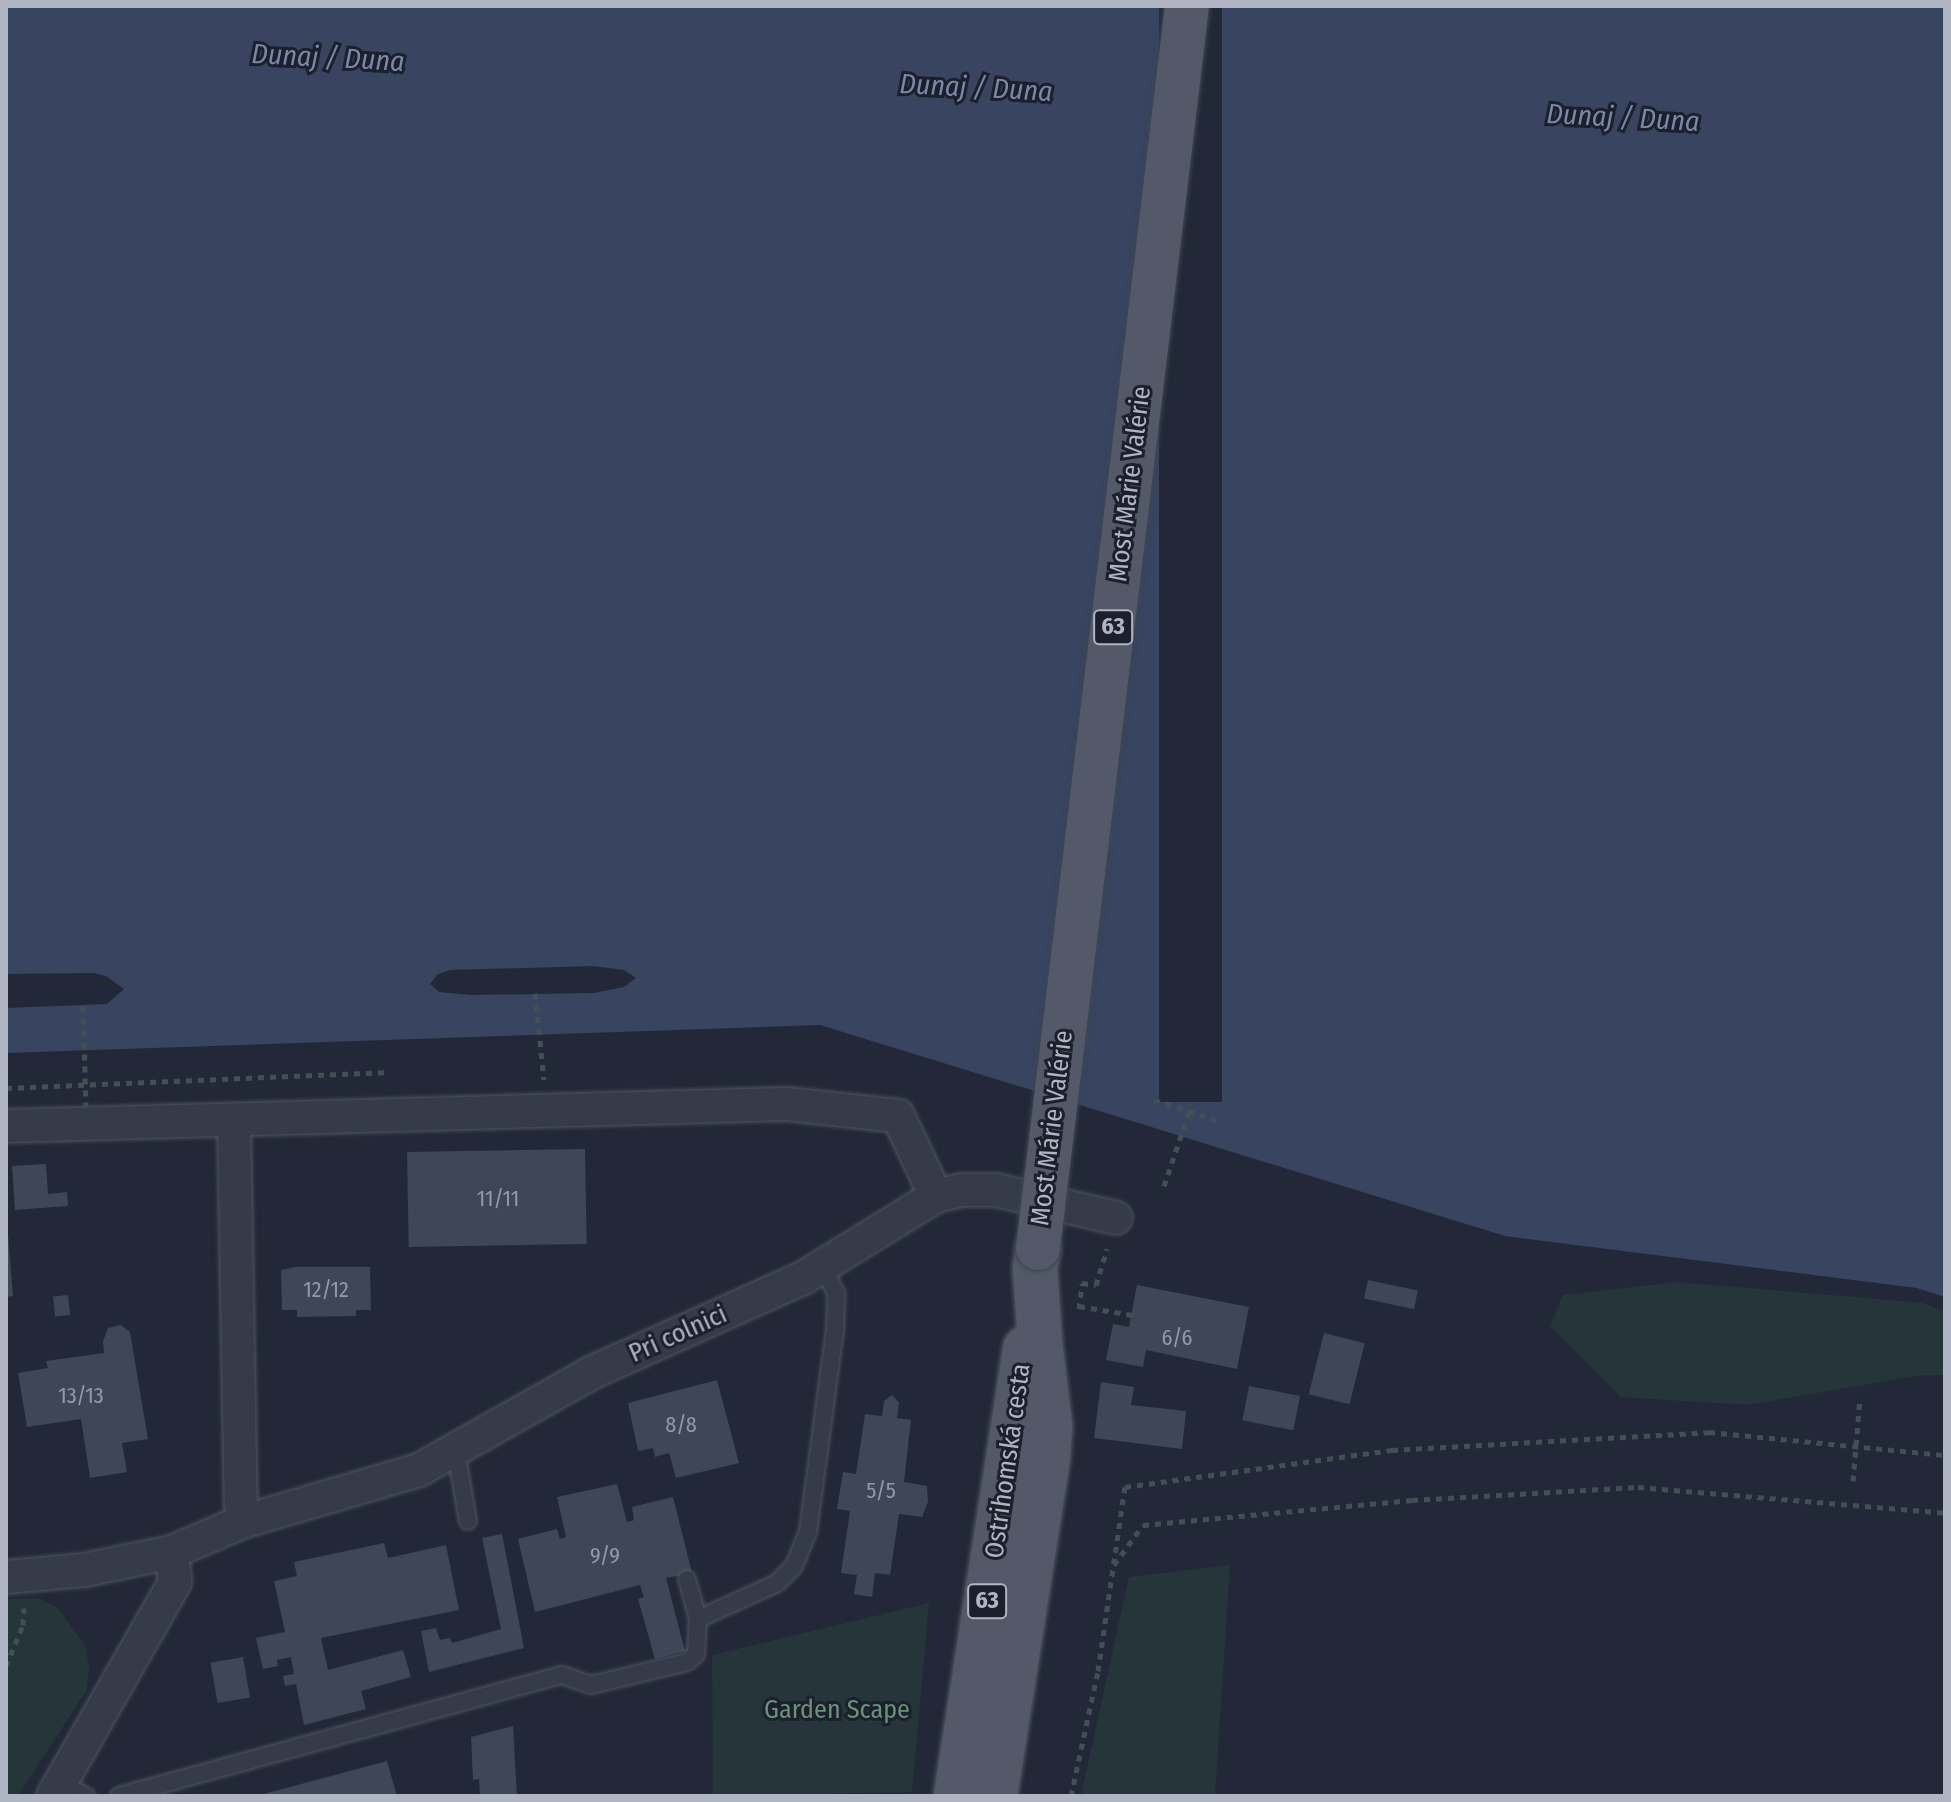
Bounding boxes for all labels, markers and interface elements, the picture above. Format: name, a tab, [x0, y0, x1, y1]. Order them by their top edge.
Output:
water label: Dunaj / Duna	[251, 37, 405, 79]
water label: Dunaj / Duna	[899, 67, 1053, 109]
water label: Dunaj / Duna	[1546, 97, 1700, 139]
street label: Most Márie Valérie	[1103, 385, 1157, 583]
road number: 63	[1093, 607, 1133, 647]
street label: Most Márie Valérie	[1025, 1029, 1079, 1227]
house number: 11/11	[477, 1186, 519, 1212]
house number: 12/12	[303, 1277, 349, 1303]
street label: Pri colnici	[624, 1299, 732, 1369]
house number: 6/6	[1161, 1325, 1193, 1351]
street label: Ostrihomská cesta	[979, 1362, 1037, 1560]
house number: 13/13	[58, 1383, 104, 1409]
house number: 8/8	[665, 1412, 697, 1438]
house number: 5/5	[866, 1478, 896, 1504]
house number: 9/9	[590, 1543, 620, 1569]
road number: 63	[967, 1581, 1007, 1621]
park label: Garden Scape	[764, 1694, 910, 1726]

